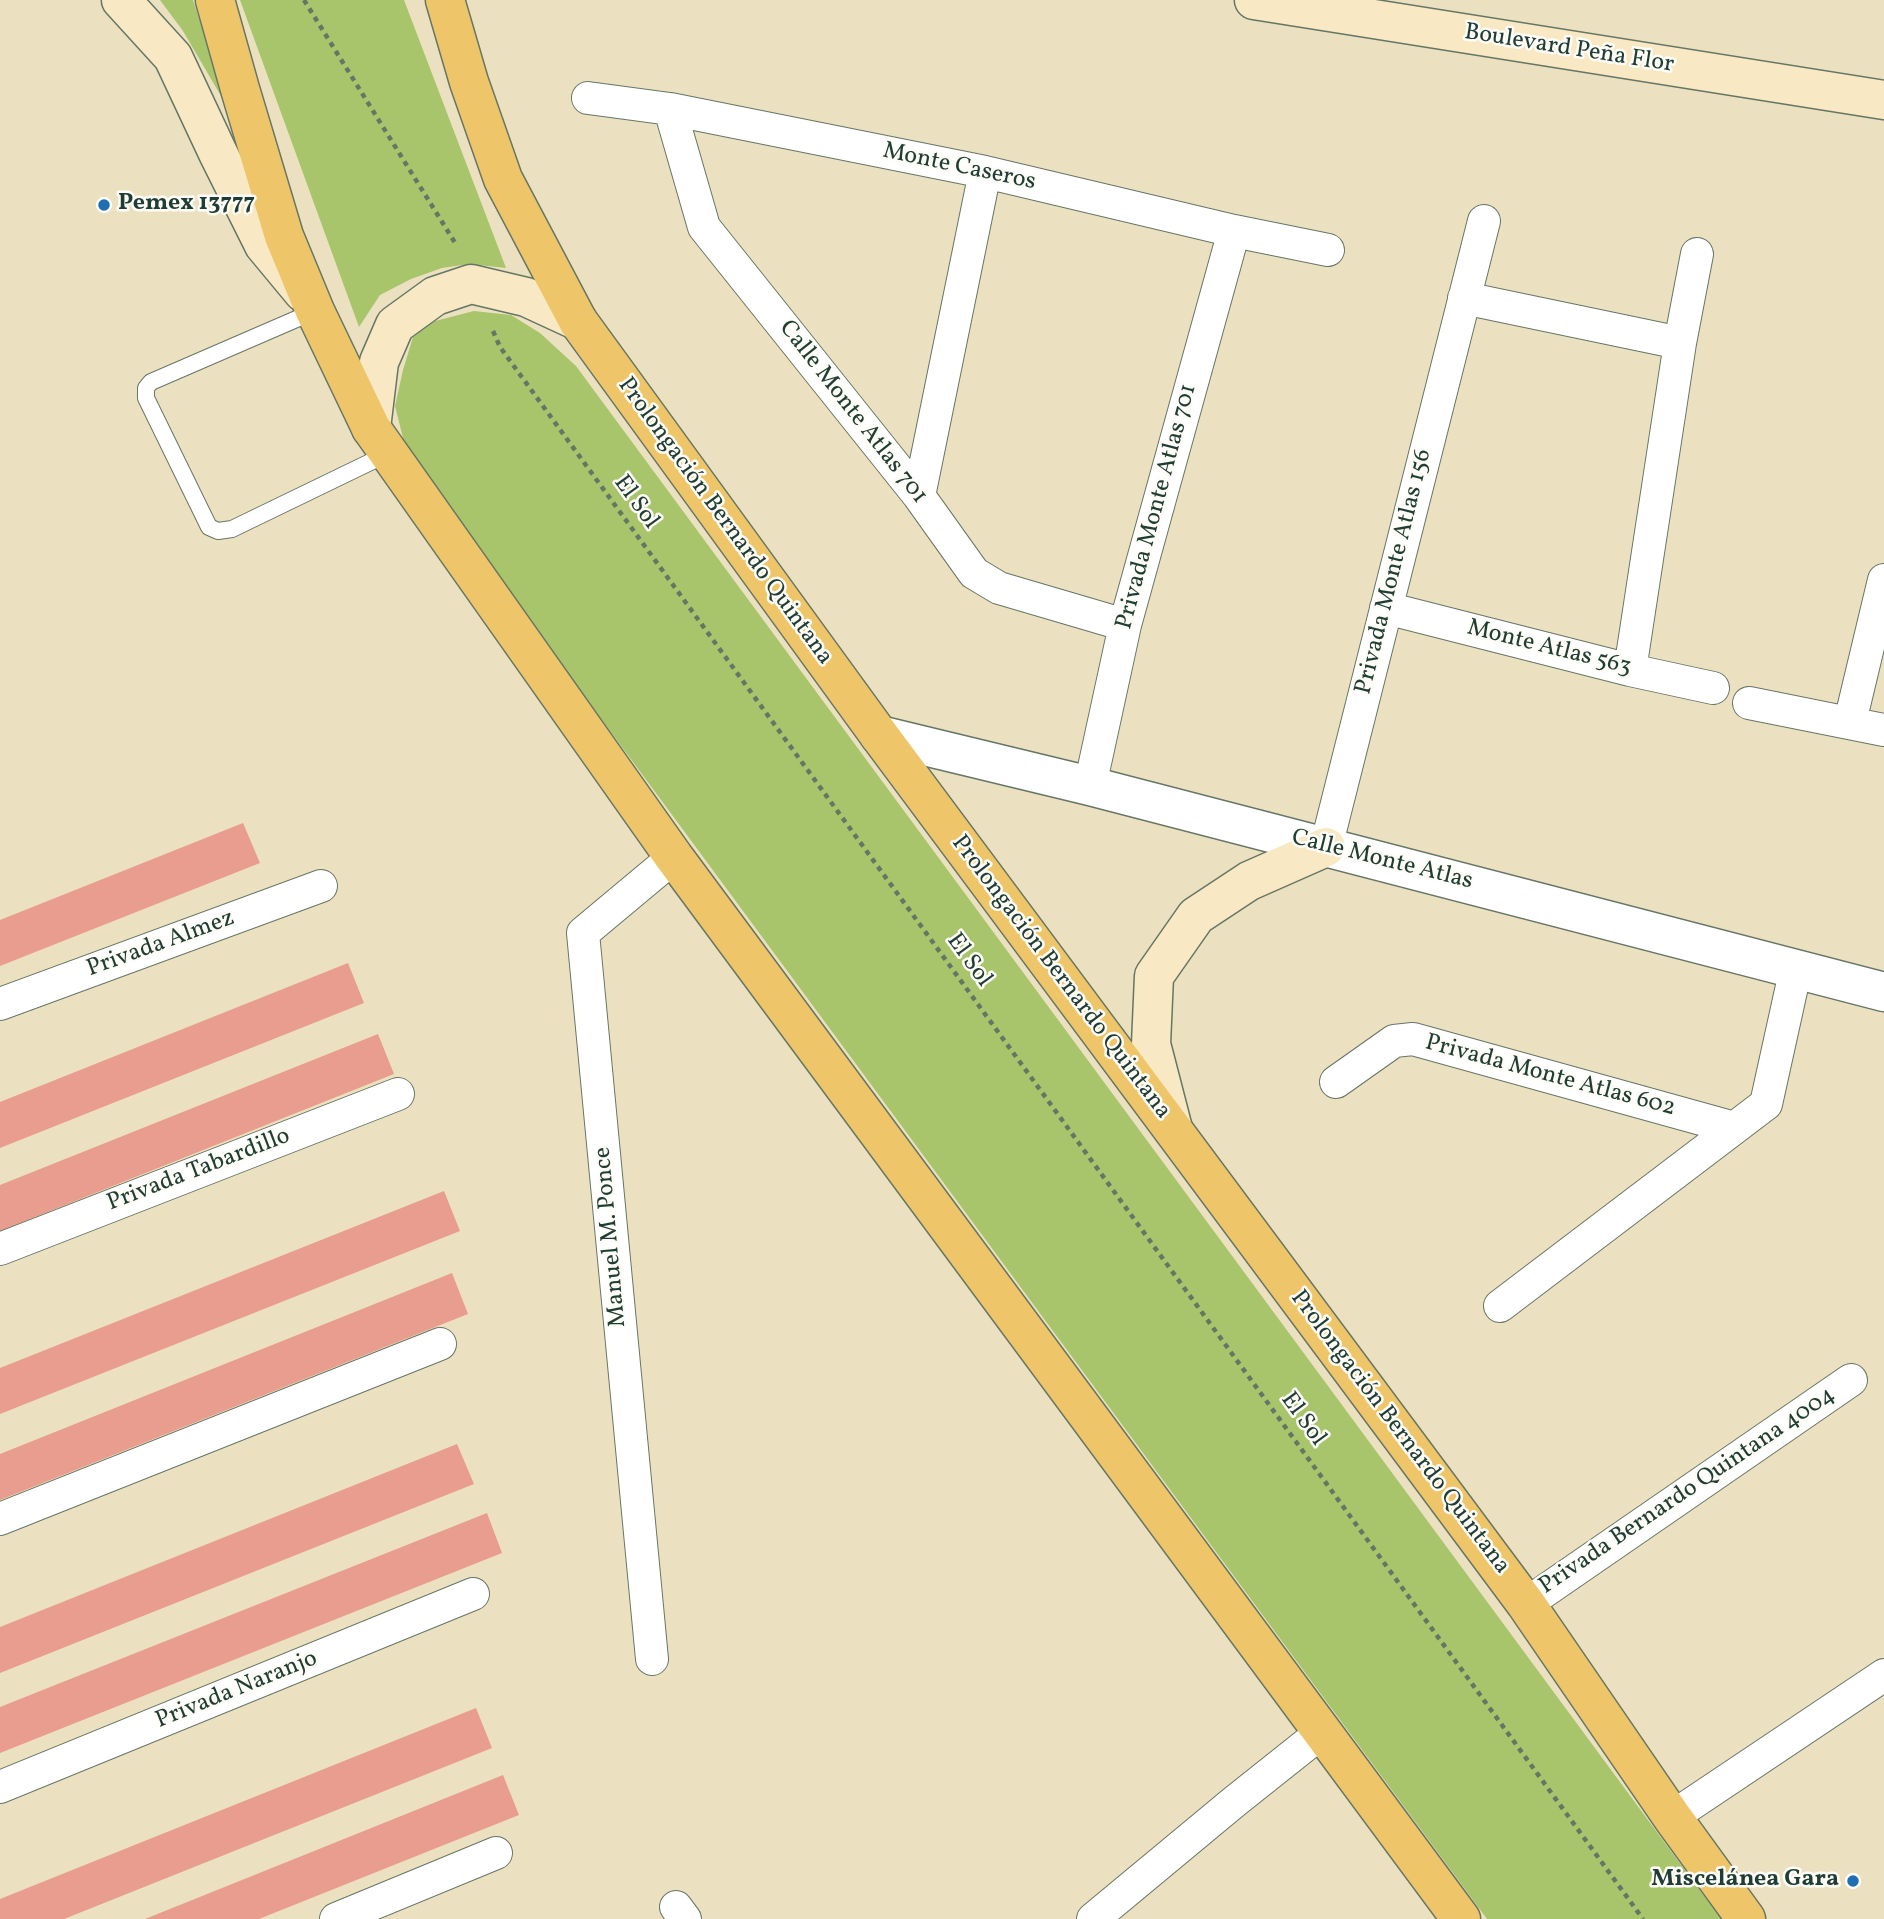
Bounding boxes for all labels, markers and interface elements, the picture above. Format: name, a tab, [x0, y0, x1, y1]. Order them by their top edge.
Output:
street label: Boulevard Peña Flor	[1462, 19, 1676, 81]
street label: Monte Caseros	[880, 138, 1038, 198]
place label: Pemex 13777	[118, 191, 255, 219]
marker: Pemex 13777	[96, 197, 112, 213]
street label: Calle Monte Atlas 701	[771, 315, 933, 511]
street label: Prolongación Bernardo Quintana	[610, 373, 838, 671]
street label: Privada Monte Atlas 701	[1111, 381, 1205, 633]
street label: Privada Monte Atlas 156	[1351, 446, 1439, 698]
street label: El Sol	[606, 471, 664, 535]
street label: Monte Atlas 563	[1464, 615, 1634, 683]
street label: Calle Monte Atlas	[1288, 825, 1476, 897]
street label: Prolongación Bernardo Quintana	[944, 830, 1176, 1126]
street label: Privada Almez	[83, 905, 239, 985]
street label: El Sol	[939, 929, 997, 993]
street label: Privada Monte Atlas 602	[1422, 1030, 1678, 1124]
street label: Privada Tabardillo	[103, 1123, 295, 1219]
street label: Manuel M. Ponce	[590, 1146, 634, 1328]
street label: Prolongación Bernardo Quintana	[1283, 1285, 1515, 1581]
street label: Privada Bernardo Quintana 4004	[1534, 1382, 1842, 1602]
street label: El Sol	[1273, 1388, 1331, 1452]
street label: Privada Naranjo	[152, 1645, 322, 1737]
place label: Miscelánea Gara	[1651, 1867, 1839, 1895]
marker: Miscelánea Gara	[1845, 1873, 1861, 1889]

